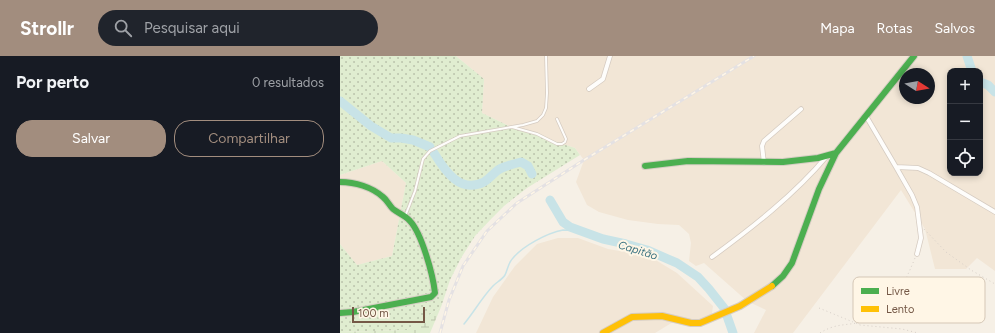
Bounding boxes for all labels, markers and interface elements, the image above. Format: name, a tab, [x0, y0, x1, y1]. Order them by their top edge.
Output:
search box	[98, 10, 378, 46]
text: Strollr	[20, 17, 74, 40]
icon: search	[112, 17, 134, 39]
text: Pesquisar aqui	[144, 19, 240, 37]
text: Mapa	[820, 20, 855, 37]
text: Rotas	[877, 20, 912, 37]
text: Salvos	[934, 20, 975, 37]
north arrow	[899, 68, 935, 104]
map controls	[947, 68, 983, 176]
button: +	[947, 68, 983, 104]
text: Por perto	[16, 72, 89, 92]
text: 0 resultados	[252, 75, 324, 90]
button: −	[947, 104, 983, 140]
button: Salvar	[16, 120, 166, 157]
button: Compartilhar	[174, 120, 324, 157]
button: locate	[947, 140, 983, 176]
water label: Capitão	[617, 238, 660, 263]
legend	[853, 277, 985, 323]
text: Livre	[886, 285, 910, 298]
text: Lento	[886, 303, 914, 316]
scale bar	[352, 305, 425, 324]
text: 100 m	[358, 307, 389, 320]

